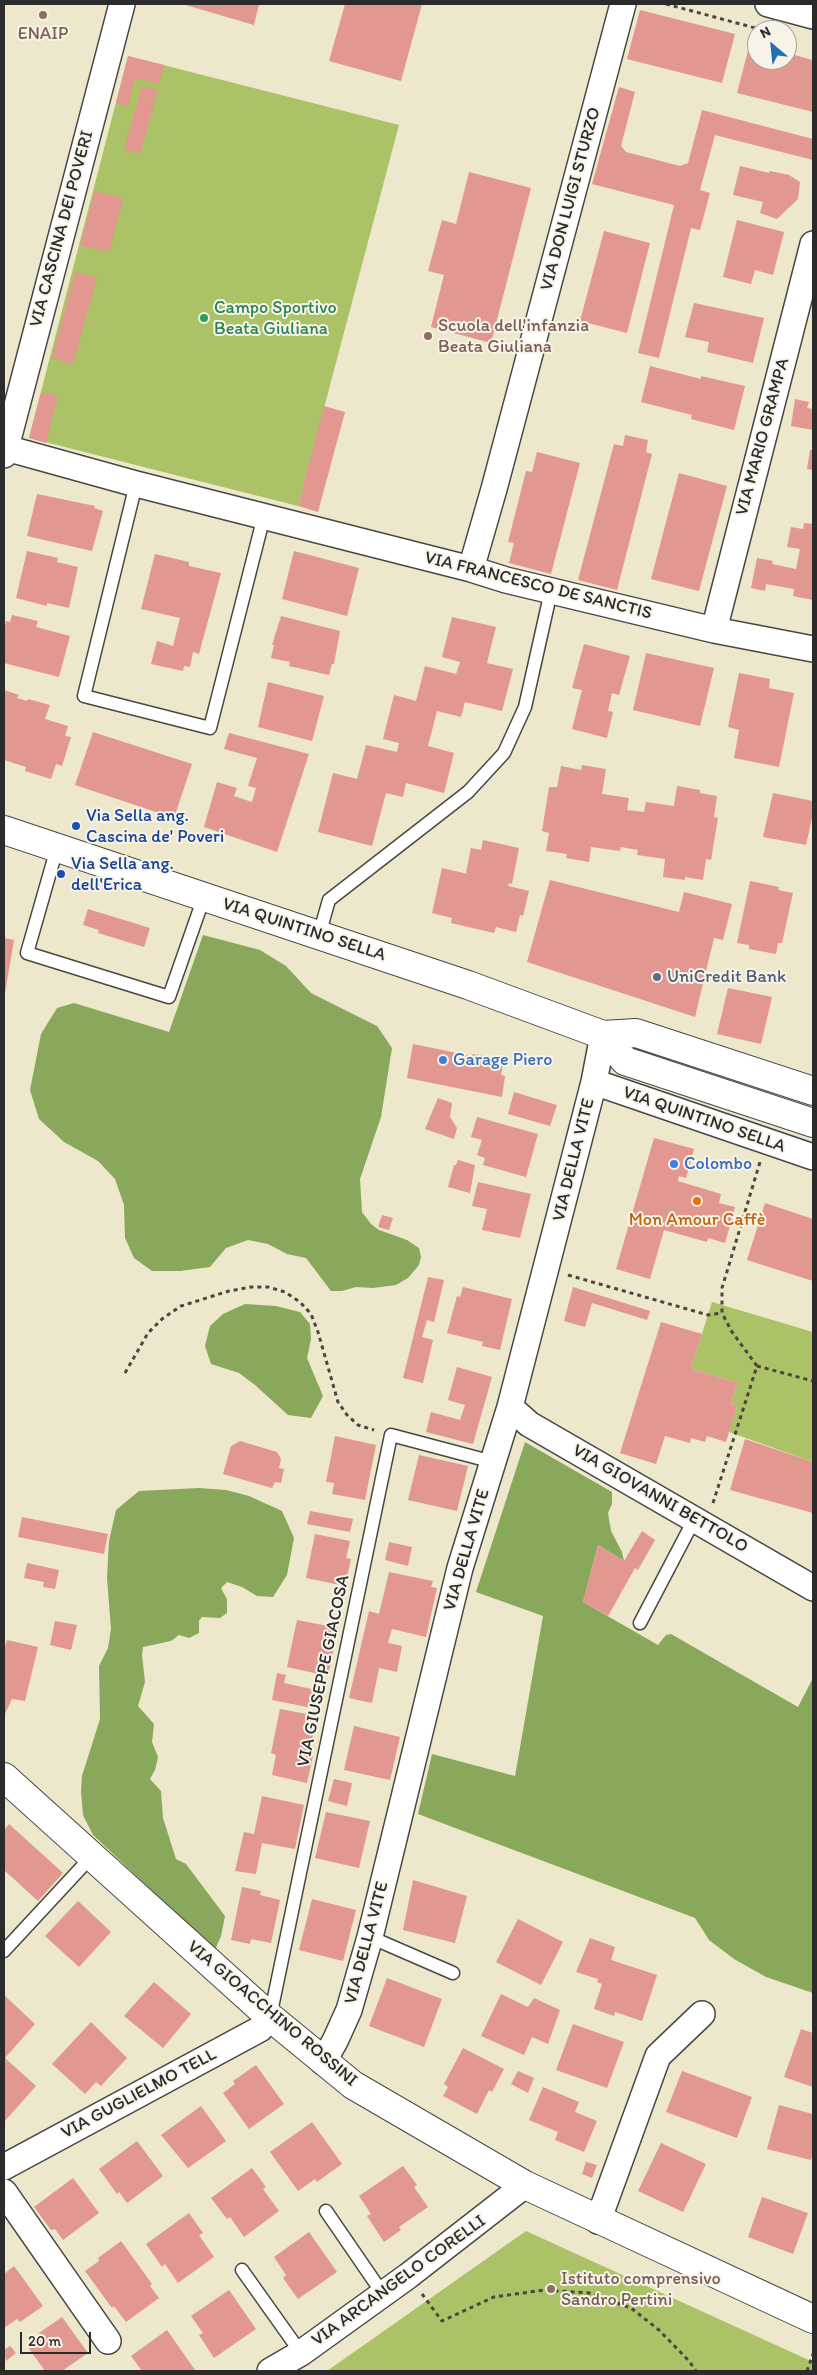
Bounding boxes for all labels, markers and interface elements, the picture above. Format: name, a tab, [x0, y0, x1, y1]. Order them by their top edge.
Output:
marker: ENAIP	[37, 9, 49, 21]
north arrow	[747, 20, 797, 70]
text: N	[757, 22, 773, 42]
place label: ENAIP	[18, 23, 68, 45]
street label: VIA DON LUIGI STURZO	[536, 105, 606, 293]
street label: VIA CASCINA DEI POVERI	[25, 128, 99, 330]
place label: Campo Sportivo Beata Giuliana	[214, 297, 337, 340]
marker: Campo Sportivo Beata Giuliana	[198, 312, 210, 324]
place label: Scuola dell'infanzia Beata Giuliana	[438, 315, 589, 358]
marker: Scuola dell'infanzia Beata Giuliana	[422, 330, 434, 342]
street label: VIA MARIO GRAMPA	[732, 356, 794, 518]
street label: VIA FRANCESCO DE SANCTIS	[422, 547, 654, 625]
place label: Via Sella ang. Cascina de' Poveri	[86, 805, 224, 848]
marker: Via Sella ang. Cascina de' Poveri	[70, 820, 82, 832]
place label: Via Sella ang. dell'Erica	[71, 853, 174, 896]
marker: Via Sella ang. dell'Erica	[55, 868, 67, 880]
street label: VIA QUINTINO SELLA	[220, 893, 388, 967]
place label: UniCredit Bank	[667, 966, 786, 988]
marker: UniCredit Bank	[651, 971, 663, 983]
place label: Garage Piero	[453, 1049, 552, 1071]
marker: Garage Piero	[437, 1054, 449, 1066]
street label: VIA QUINTINO SELLA	[620, 1082, 788, 1158]
street label: VIA DELLA VITE	[548, 1096, 600, 1224]
place label: Colombo	[684, 1153, 752, 1175]
marker: Colombo	[668, 1158, 680, 1170]
marker: Mon Amour Caffè	[691, 1195, 703, 1207]
place label: Mon Amour Caffè	[629, 1209, 765, 1231]
street label: VIA GIOVANNI BETTOLO	[568, 1440, 752, 1558]
street label: VIA DELLA VITE	[439, 1486, 495, 1614]
street label: VIA GIUSEPPE GIACOSA	[293, 1573, 355, 1769]
street label: VIA DELLA VITE	[340, 1879, 394, 2007]
street label: VIA GIOACCHINO ROSSINI	[182, 1936, 362, 2092]
street label: VIA GUGLIELMO TELL	[58, 2044, 220, 2144]
street label: VIA ARCANGELO CORELLI	[308, 2211, 490, 2351]
place label: Istituto comprensivo Sandro Pertini	[561, 2268, 721, 2310]
marker: Istituto comprensivo Sandro Pertini	[545, 2283, 557, 2295]
scale bar	[22, 2322, 94, 2354]
text: 20 m	[28, 2332, 61, 2350]

